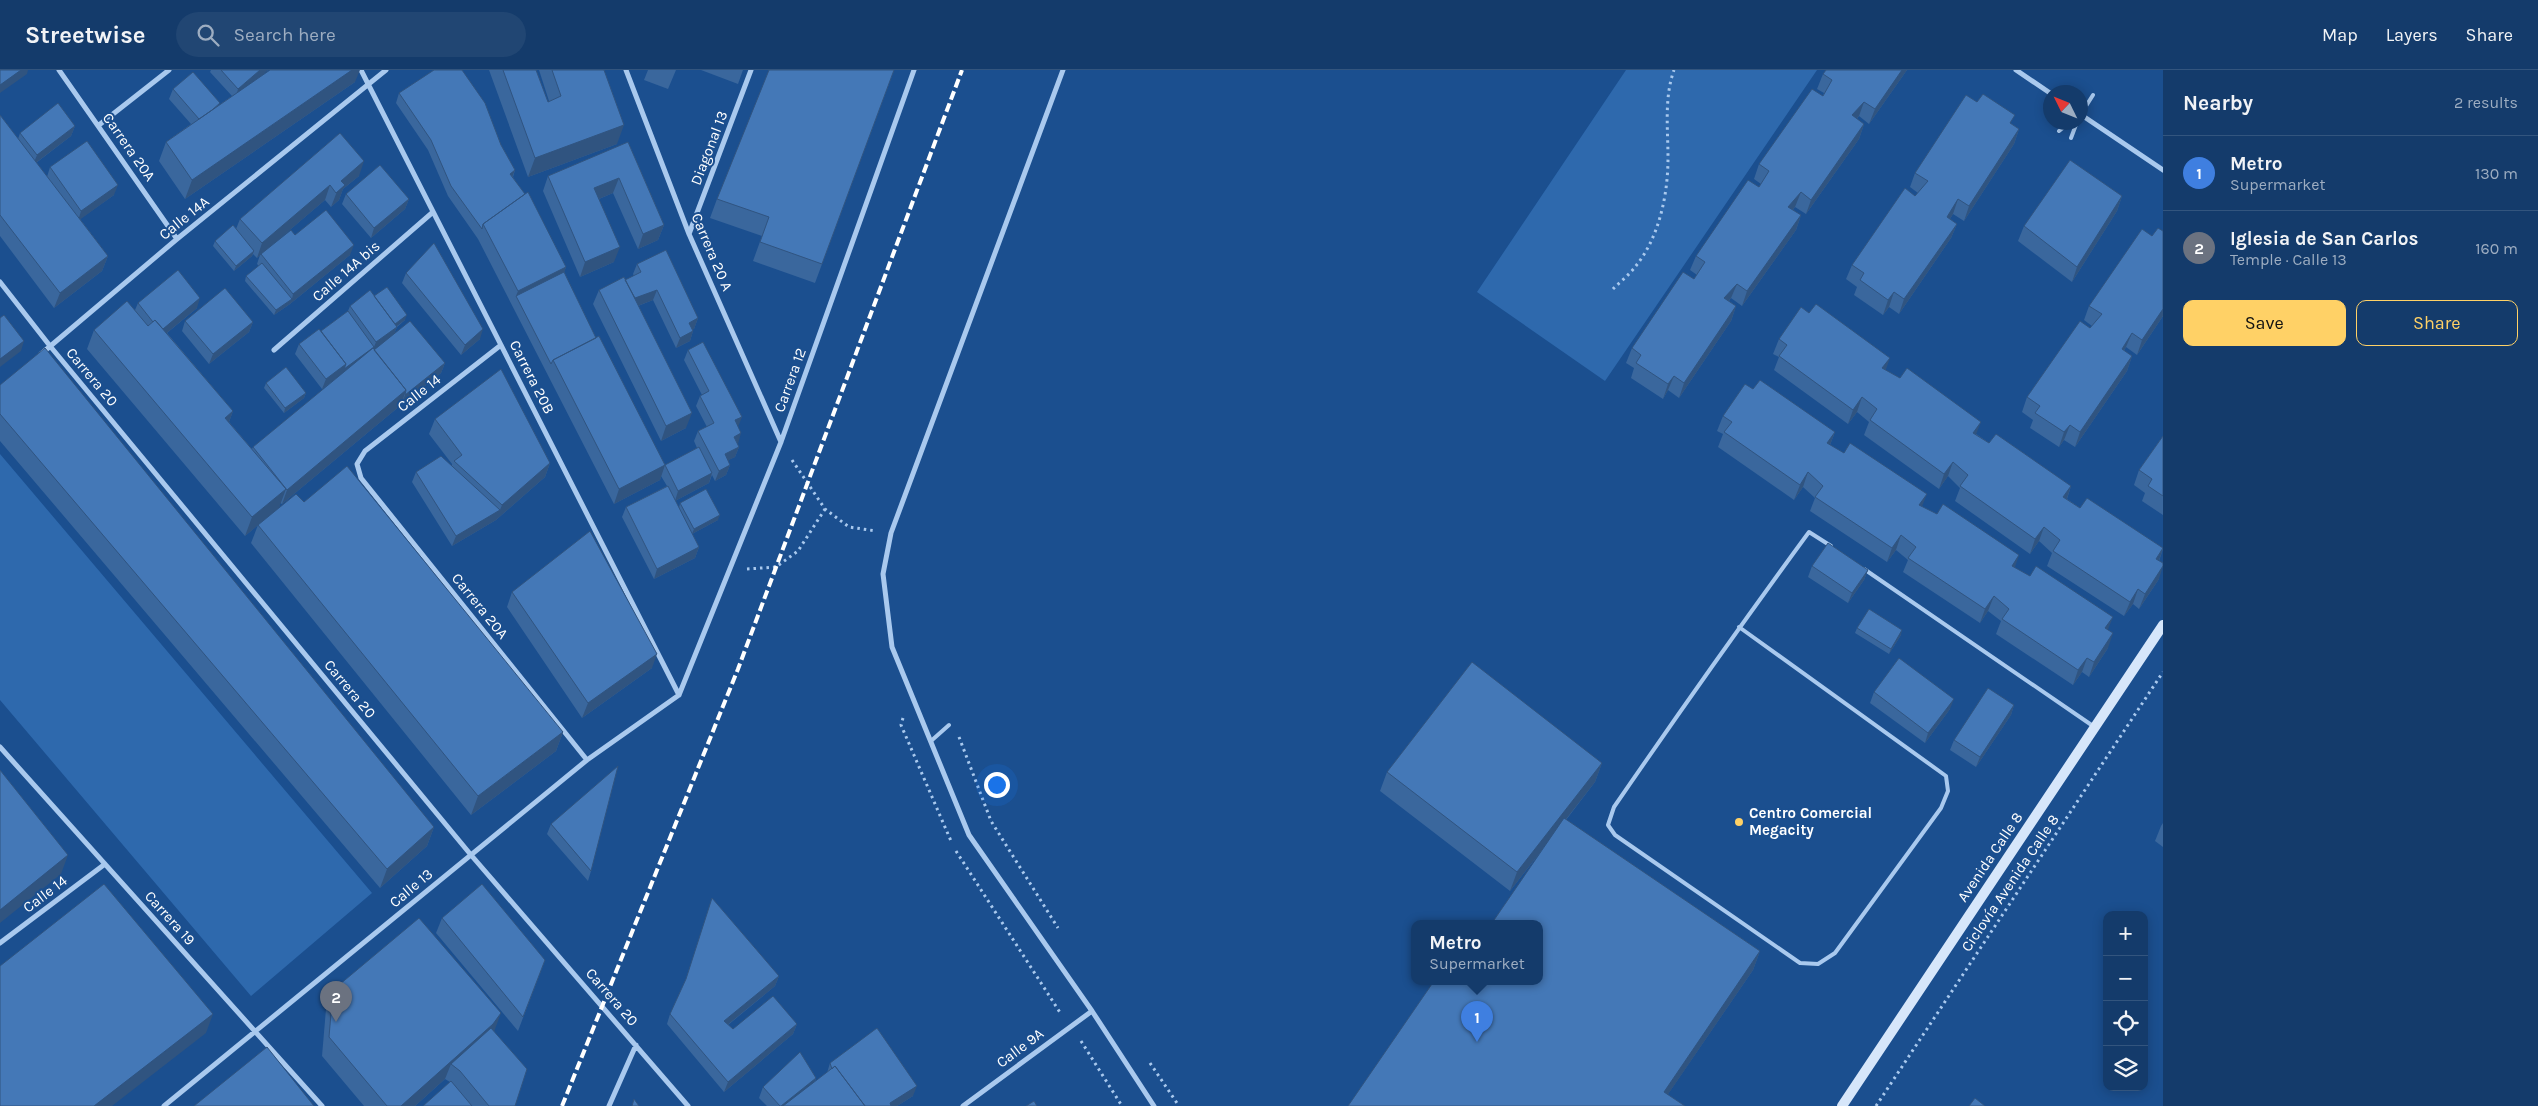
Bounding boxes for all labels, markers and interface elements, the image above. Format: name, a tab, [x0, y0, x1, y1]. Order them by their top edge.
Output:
search box	[176, 12, 526, 57]
text: Streetwise	[25, 21, 146, 49]
icon: search	[194, 21, 222, 49]
text: Search here	[234, 24, 336, 46]
text: Map	[2322, 24, 2358, 46]
text: Layers	[2386, 24, 2438, 46]
text: Share	[2466, 24, 2513, 46]
north arrow	[2043, 85, 2088, 130]
text: Nearby	[2183, 91, 2253, 115]
text: 2 results	[2454, 93, 2518, 112]
street label: Diagonal 13	[687, 108, 731, 188]
street label: Carrera 20A	[99, 109, 159, 185]
text: Metro	[2230, 153, 2282, 175]
text: 1	[2196, 164, 2202, 183]
text: 130 m	[2475, 164, 2518, 183]
text: Supermarket	[2230, 175, 2326, 194]
street label: Calle 14A	[155, 192, 213, 244]
street label: Carrera 20 A	[687, 210, 737, 294]
text: Iglesia de San Carlos	[2230, 228, 2418, 250]
street label: Calle 14A bis	[308, 237, 384, 305]
text: 2	[2194, 239, 2204, 258]
text: 160 m	[2475, 239, 2518, 258]
text: Temple · Calle 13	[2230, 250, 2347, 269]
button: Save	[2183, 300, 2346, 346]
button: Share	[2356, 300, 2518, 346]
street label: Carrera 20B	[506, 337, 558, 417]
street label: Carrera 20	[62, 344, 122, 410]
street label: Carrera 12	[770, 345, 810, 415]
street label: Calle 14	[394, 370, 445, 416]
street label: Carrera 20A	[448, 569, 512, 643]
street label: Carrera 20	[320, 656, 380, 722]
your location	[984, 772, 1010, 798]
place label: Centro Comercial Megacity	[1749, 804, 1872, 839]
street label: Avenida Calle 8	[1953, 809, 2027, 905]
street label: Ciclovía Avenida Calle 8	[1957, 811, 2063, 955]
marker: Centro Comercial Megacity	[1733, 816, 1745, 828]
street label: Calle 13	[386, 865, 436, 911]
street label: Calle 14	[19, 871, 71, 916]
street label: Carrera 19	[141, 887, 199, 949]
map controls	[2103, 911, 2148, 1091]
button: +	[2103, 911, 2148, 956]
popup	[1411, 920, 1543, 985]
text: Metro	[1429, 932, 1482, 954]
text: Supermarket	[1429, 954, 1525, 973]
button: −	[2103, 956, 2148, 1001]
street label: Carrera 20	[582, 964, 642, 1030]
pin: 2	[320, 981, 352, 1022]
pin: 1	[1461, 1001, 1493, 1042]
button: locate	[2103, 1001, 2148, 1046]
street label: Calle 9A	[993, 1024, 1047, 1072]
button: layers	[2103, 1046, 2148, 1091]

